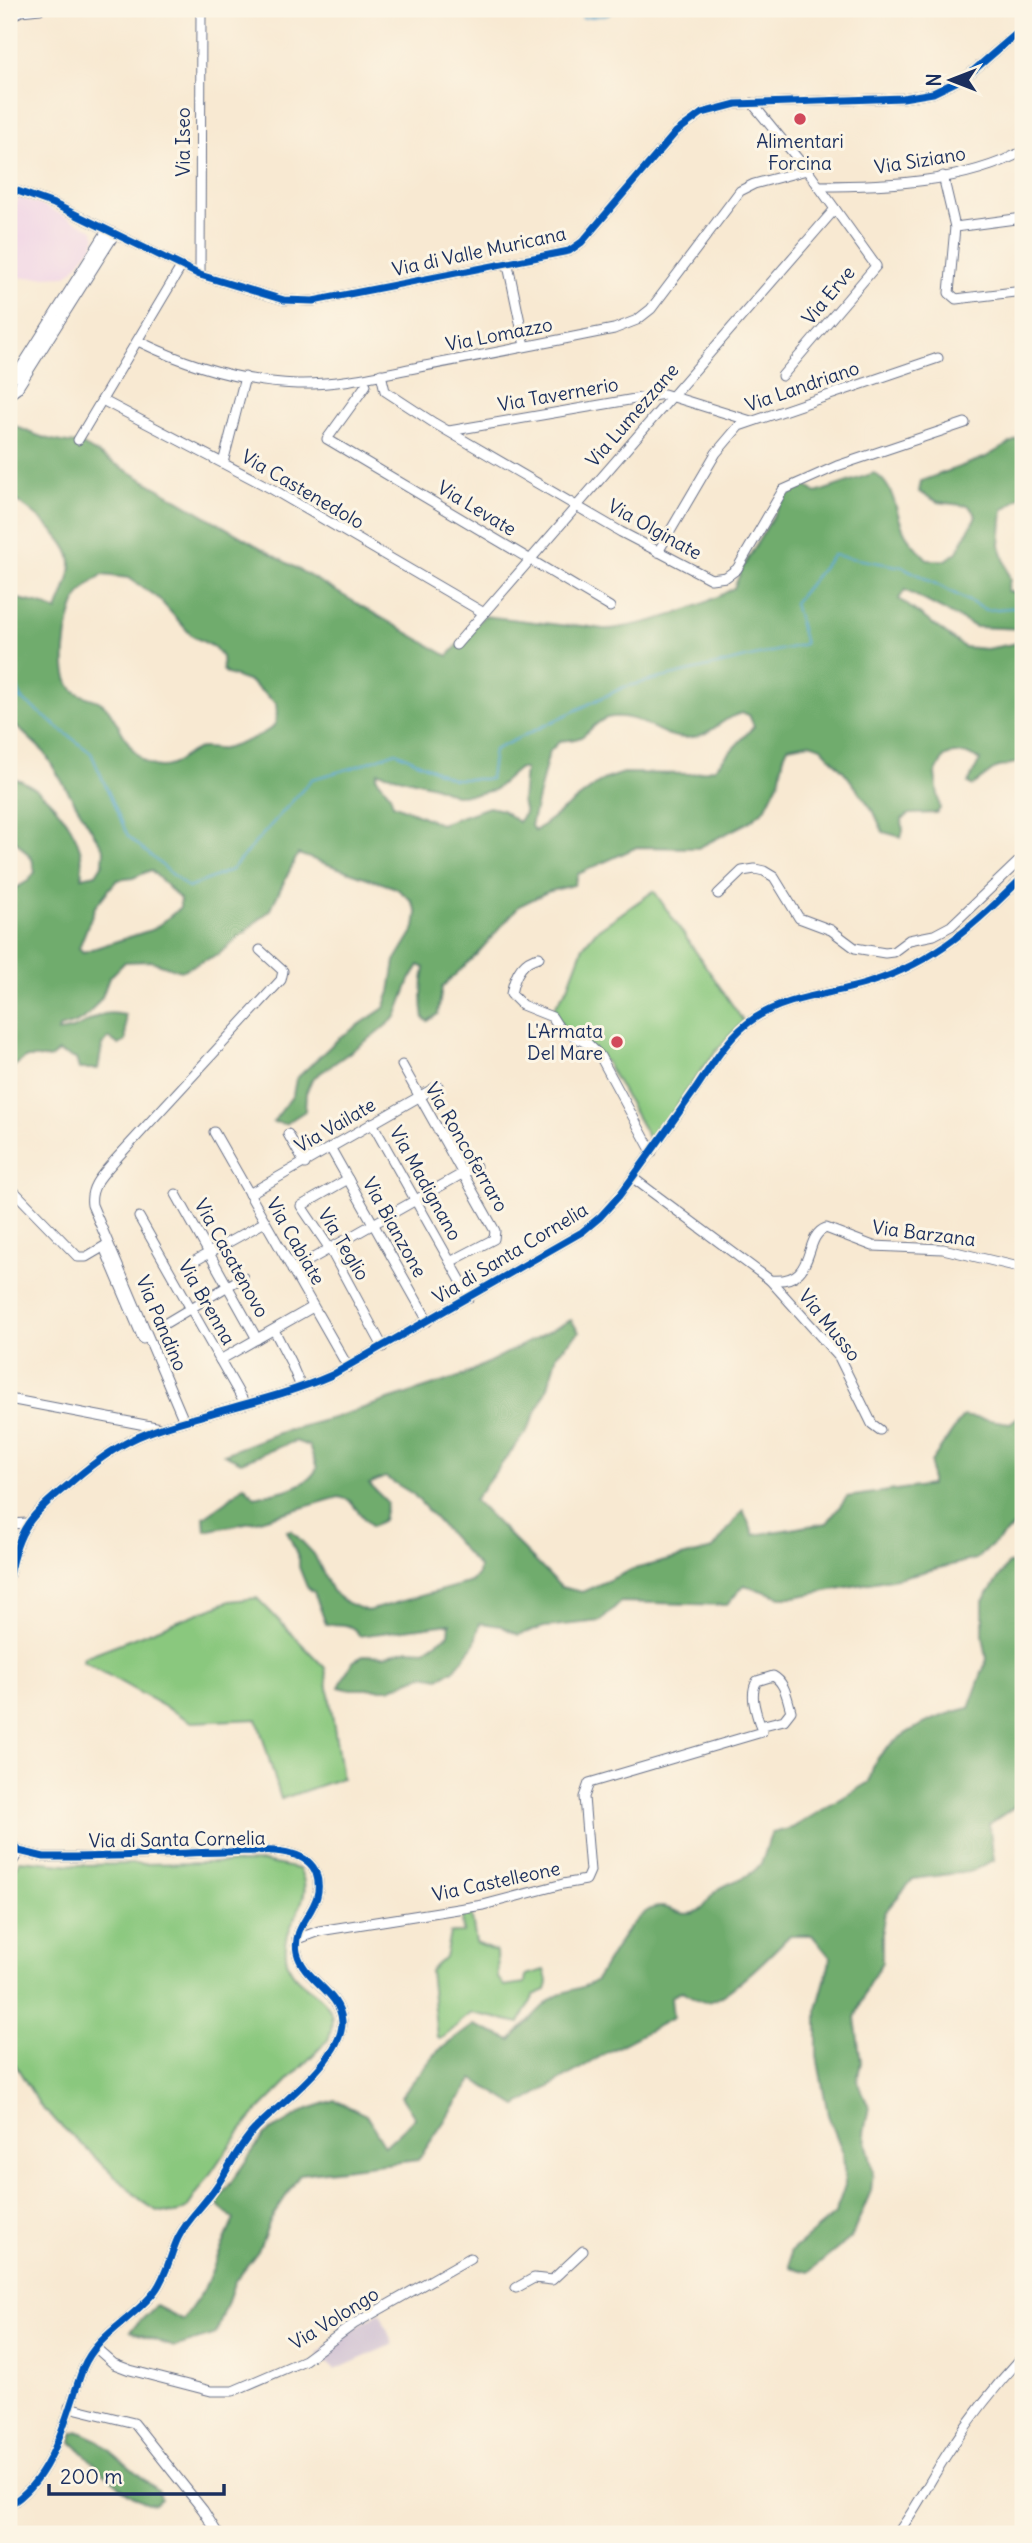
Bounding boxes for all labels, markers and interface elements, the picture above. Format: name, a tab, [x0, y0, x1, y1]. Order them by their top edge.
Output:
north arrow	[916, 46, 986, 116]
text: N	[922, 73, 946, 87]
street label: Via Iseo	[171, 107, 195, 177]
marker: Alimentari Forcina	[792, 111, 808, 127]
place label: Alimentari Forcina	[756, 129, 844, 175]
street label: Via Siziano	[873, 141, 967, 179]
street label: Via di Valle Muricana	[390, 221, 568, 281]
street label: Via Erve	[796, 261, 860, 329]
street label: Via Lomazzo	[443, 312, 555, 356]
street label: Via Landriano	[742, 355, 862, 417]
street label: Via Lumezzane	[580, 358, 684, 472]
street label: Via Tavernerio	[496, 372, 620, 416]
street label: Via Castenedolo	[237, 444, 369, 534]
street label: Via Levate	[433, 475, 521, 541]
street label: Via Olginate	[604, 493, 706, 565]
place label: L'Armata Del Mare	[527, 1019, 603, 1065]
marker: L'Armata Del Mare	[609, 1034, 625, 1050]
street label: Via Roncoferraro	[420, 1078, 514, 1216]
street label: Via Vailate	[290, 1092, 380, 1158]
street label: Via Madignano	[385, 1122, 467, 1244]
street label: Via Bianzone	[358, 1173, 432, 1281]
street label: Via Cabiate	[261, 1193, 331, 1289]
street label: Via Casatenovo	[189, 1194, 275, 1322]
street label: Via di Santa Cornelia	[428, 1197, 592, 1309]
street label: Via Teglio	[313, 1203, 375, 1285]
street label: Via Barzana	[871, 1215, 977, 1251]
street label: Via Brenna	[173, 1255, 241, 1349]
street label: Via Pandino	[131, 1272, 193, 1374]
street label: Via Musso	[794, 1284, 866, 1366]
street label: Via di Santa Cornelia	[88, 1825, 266, 1853]
street label: Via Castelleone	[430, 1856, 562, 1906]
street label: Via Volongo	[285, 2281, 383, 2355]
scale bar	[49, 2452, 224, 2496]
text: 200 m	[60, 2463, 123, 2490]

